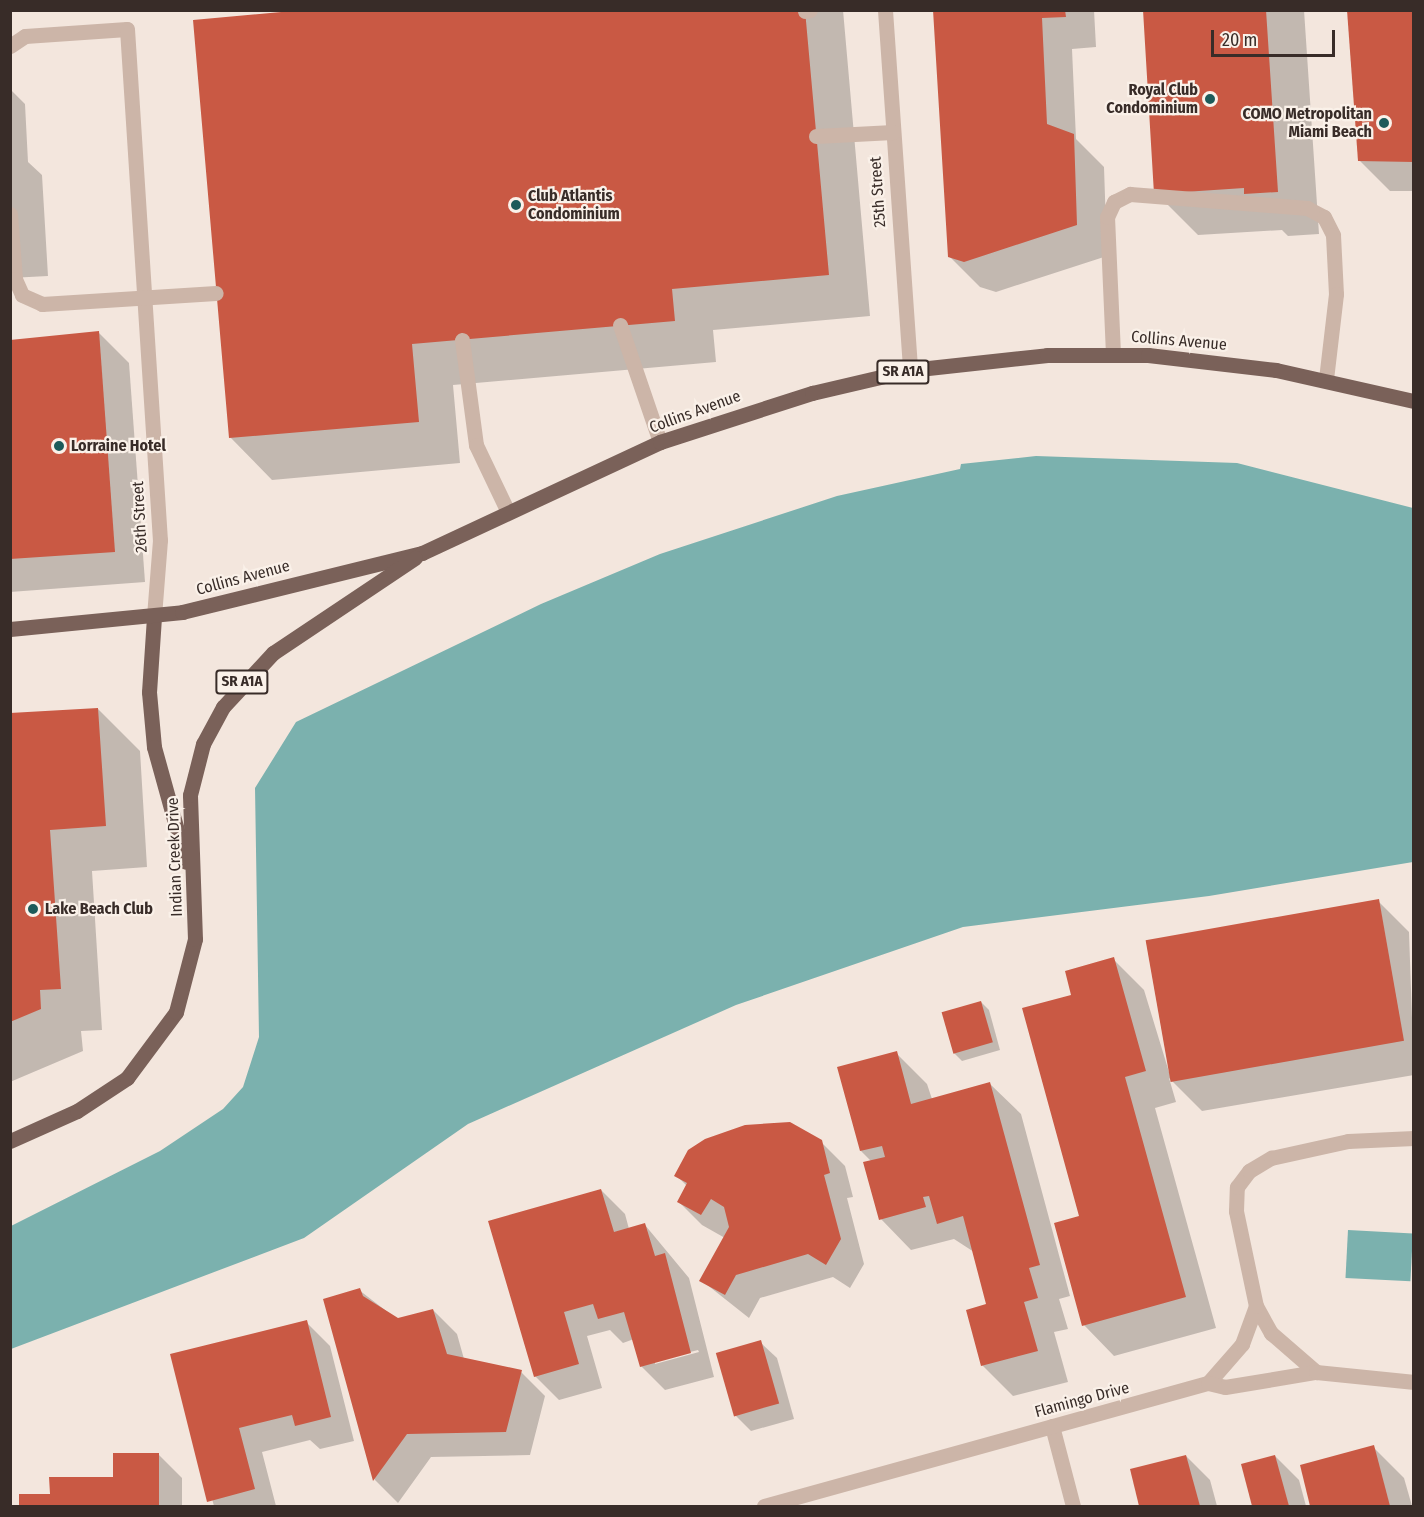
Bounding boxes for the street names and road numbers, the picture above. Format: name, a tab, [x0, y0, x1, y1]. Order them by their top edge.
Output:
street label: 25th Street	[866, 156, 890, 228]
street label: Collins Avenue	[1130, 327, 1228, 355]
road number: SR A1A	[876, 360, 930, 384]
street label: Collins Avenue	[647, 387, 743, 437]
street label: 26th Street	[129, 481, 151, 553]
street label: Collins Avenue	[194, 556, 292, 600]
road number: SR A1A	[215, 670, 269, 694]
street label: Indian Creek Drive	[163, 797, 187, 917]
street label: Flamingo Drive	[1033, 1378, 1131, 1422]

